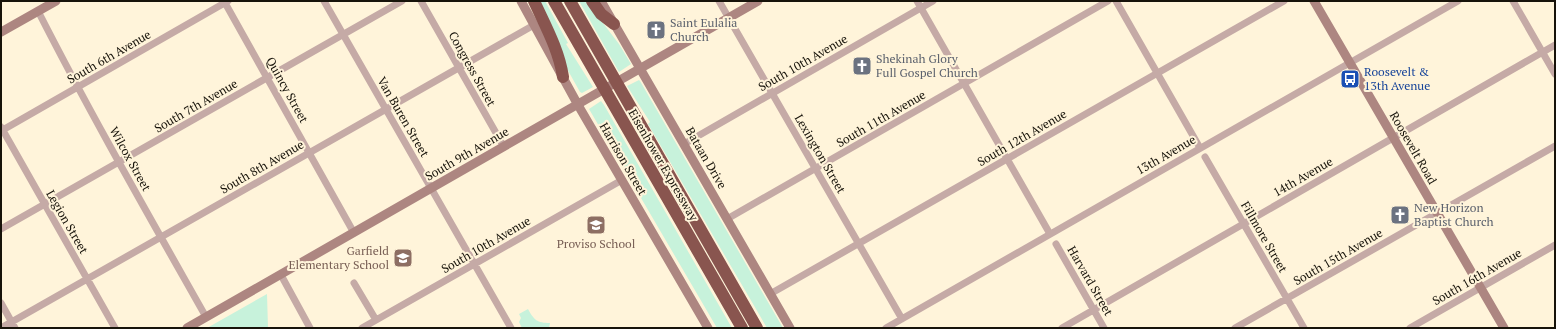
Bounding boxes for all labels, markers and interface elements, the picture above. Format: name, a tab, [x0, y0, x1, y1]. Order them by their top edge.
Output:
place label: Saint Eulalia Church	[670, 15, 737, 44]
church icon: Saint Eulalia Church	[645, 19, 667, 41]
street label: South 6th Avenue	[64, 27, 153, 87]
street label: Congress Street	[446, 29, 499, 109]
street label: South 10th Avenue	[755, 31, 850, 94]
place label: Shekinah Glory Full Gospel Church	[876, 51, 978, 80]
street label: Quincy Street	[263, 54, 312, 126]
church icon: Shekinah Glory Full Gospel Church	[851, 55, 873, 77]
place label: Roosevelt & 13th Avenue	[1364, 64, 1430, 93]
bus stop icon: Roosevelt & 13th Avenue	[1339, 68, 1361, 90]
street label: Van Buren Street	[374, 74, 433, 160]
street label: South 7th Avenue	[151, 76, 240, 135]
street label: South 11th Avenue	[833, 87, 928, 150]
street label: Eisenhower Expressway	[625, 106, 702, 224]
street label: South 12th Avenue	[974, 106, 1069, 169]
street label: Roosevelt Road	[1387, 109, 1440, 187]
street label: Lexington Street	[792, 112, 849, 196]
street label: Harrison Street	[597, 120, 651, 198]
street label: Wilcox Street	[107, 124, 155, 194]
street label: South 9th Avenue	[422, 124, 511, 184]
street label: Bataan Drive	[683, 124, 730, 191]
street label: 13th Avenue	[1133, 132, 1198, 178]
street label: South 8th Avenue	[217, 137, 306, 197]
street label: 14th Avenue	[1270, 154, 1335, 200]
street label: Legion Street	[43, 187, 92, 257]
street label: Fillmore Street	[1238, 198, 1291, 276]
place label: New Horizon Baptist Church	[1414, 200, 1494, 229]
church icon: New Horizon Baptist Church	[1389, 204, 1411, 226]
street label: South 10th Avenue	[438, 213, 533, 276]
school or university icon: Proviso School	[585, 214, 607, 236]
street label: South 15th Avenue	[1290, 225, 1385, 288]
place label: Proviso School	[557, 236, 636, 251]
place label: Garfield Elementary School	[289, 243, 389, 272]
street label: Harvard Street	[1064, 243, 1117, 319]
street label: South 16th Avenue	[1429, 245, 1524, 308]
school or university icon: Garfield Elementary School	[392, 247, 414, 269]

